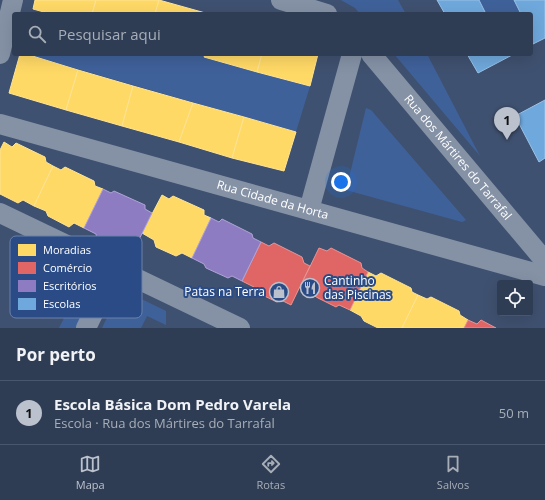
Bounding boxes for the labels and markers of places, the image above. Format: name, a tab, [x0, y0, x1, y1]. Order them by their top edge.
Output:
pin: 1	[494, 107, 520, 140]
place label: Cantinho das Piscinas	[324, 272, 392, 303]
restaurant icon: Cantinho das Piscinas	[299, 277, 321, 299]
shop icon: Patas na Terra	[268, 281, 290, 303]
place label: Patas na Terra	[184, 283, 265, 300]

